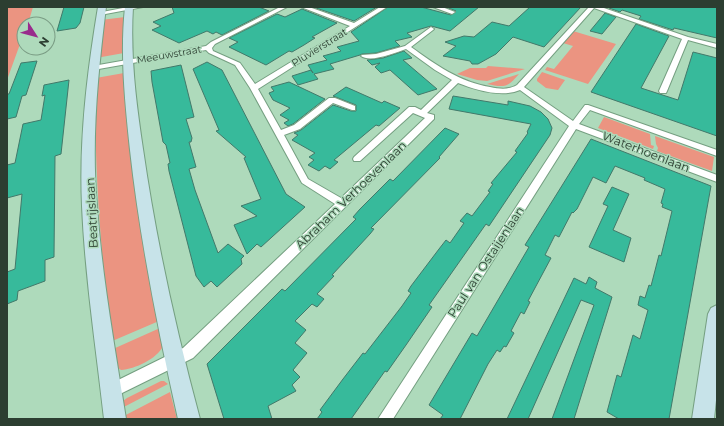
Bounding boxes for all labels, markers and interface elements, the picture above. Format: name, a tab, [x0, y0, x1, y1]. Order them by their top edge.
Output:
north arrow	[16, 16, 56, 56]
street label: Pluvierstraat	[289, 25, 349, 70]
text: N	[36, 34, 52, 50]
street label: Meeuwstraat	[136, 42, 202, 67]
street label: Waterhoenlaan	[600, 128, 692, 175]
street label: Abraham Verhoevenlaan	[292, 138, 409, 252]
street label: Beatrijslaan	[82, 177, 101, 249]
street label: Paul van Ostaijenlaan	[444, 203, 527, 320]

